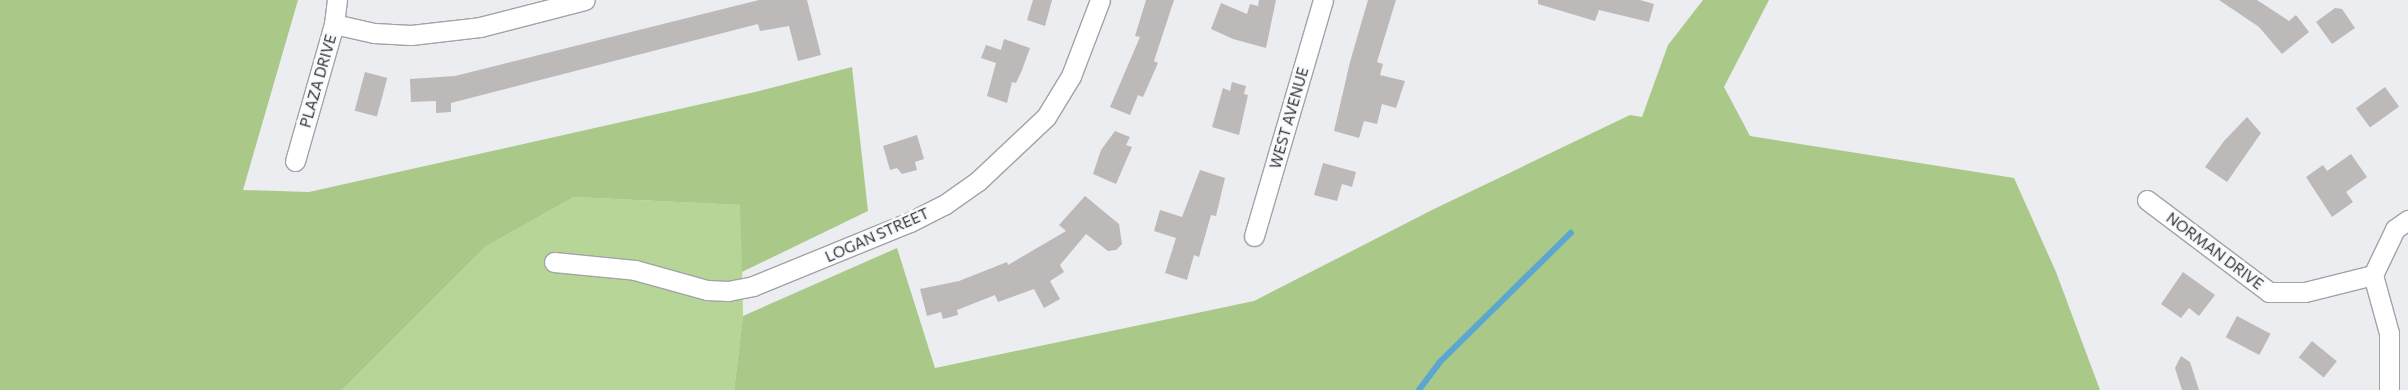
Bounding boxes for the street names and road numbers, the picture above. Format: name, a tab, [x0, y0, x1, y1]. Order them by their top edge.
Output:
street label: PLAZA DRIVE	[296, 32, 340, 130]
street label: WEST AVENUE	[1266, 65, 1312, 171]
street label: LOGAN STREET	[822, 204, 932, 266]
street label: NORMAN DRIVE	[2163, 209, 2267, 293]

